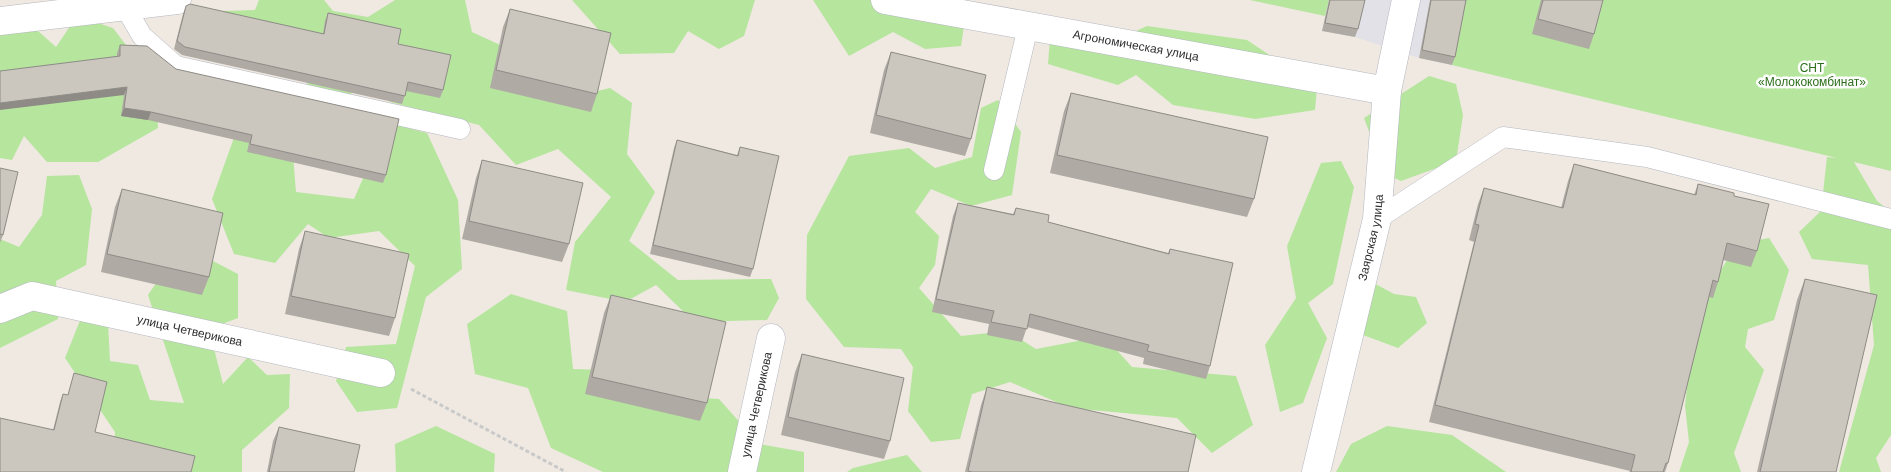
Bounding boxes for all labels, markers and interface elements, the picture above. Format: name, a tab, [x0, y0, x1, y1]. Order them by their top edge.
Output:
street label: Агрономическая улица	[1072, 27, 1200, 64]
park label: СНТ «Молококомбинат»	[1758, 61, 1866, 89]
street label: Заярская улица	[1355, 193, 1386, 282]
street label: улица Четверикова	[136, 312, 244, 349]
street label: улица Четверикова	[738, 350, 775, 459]

